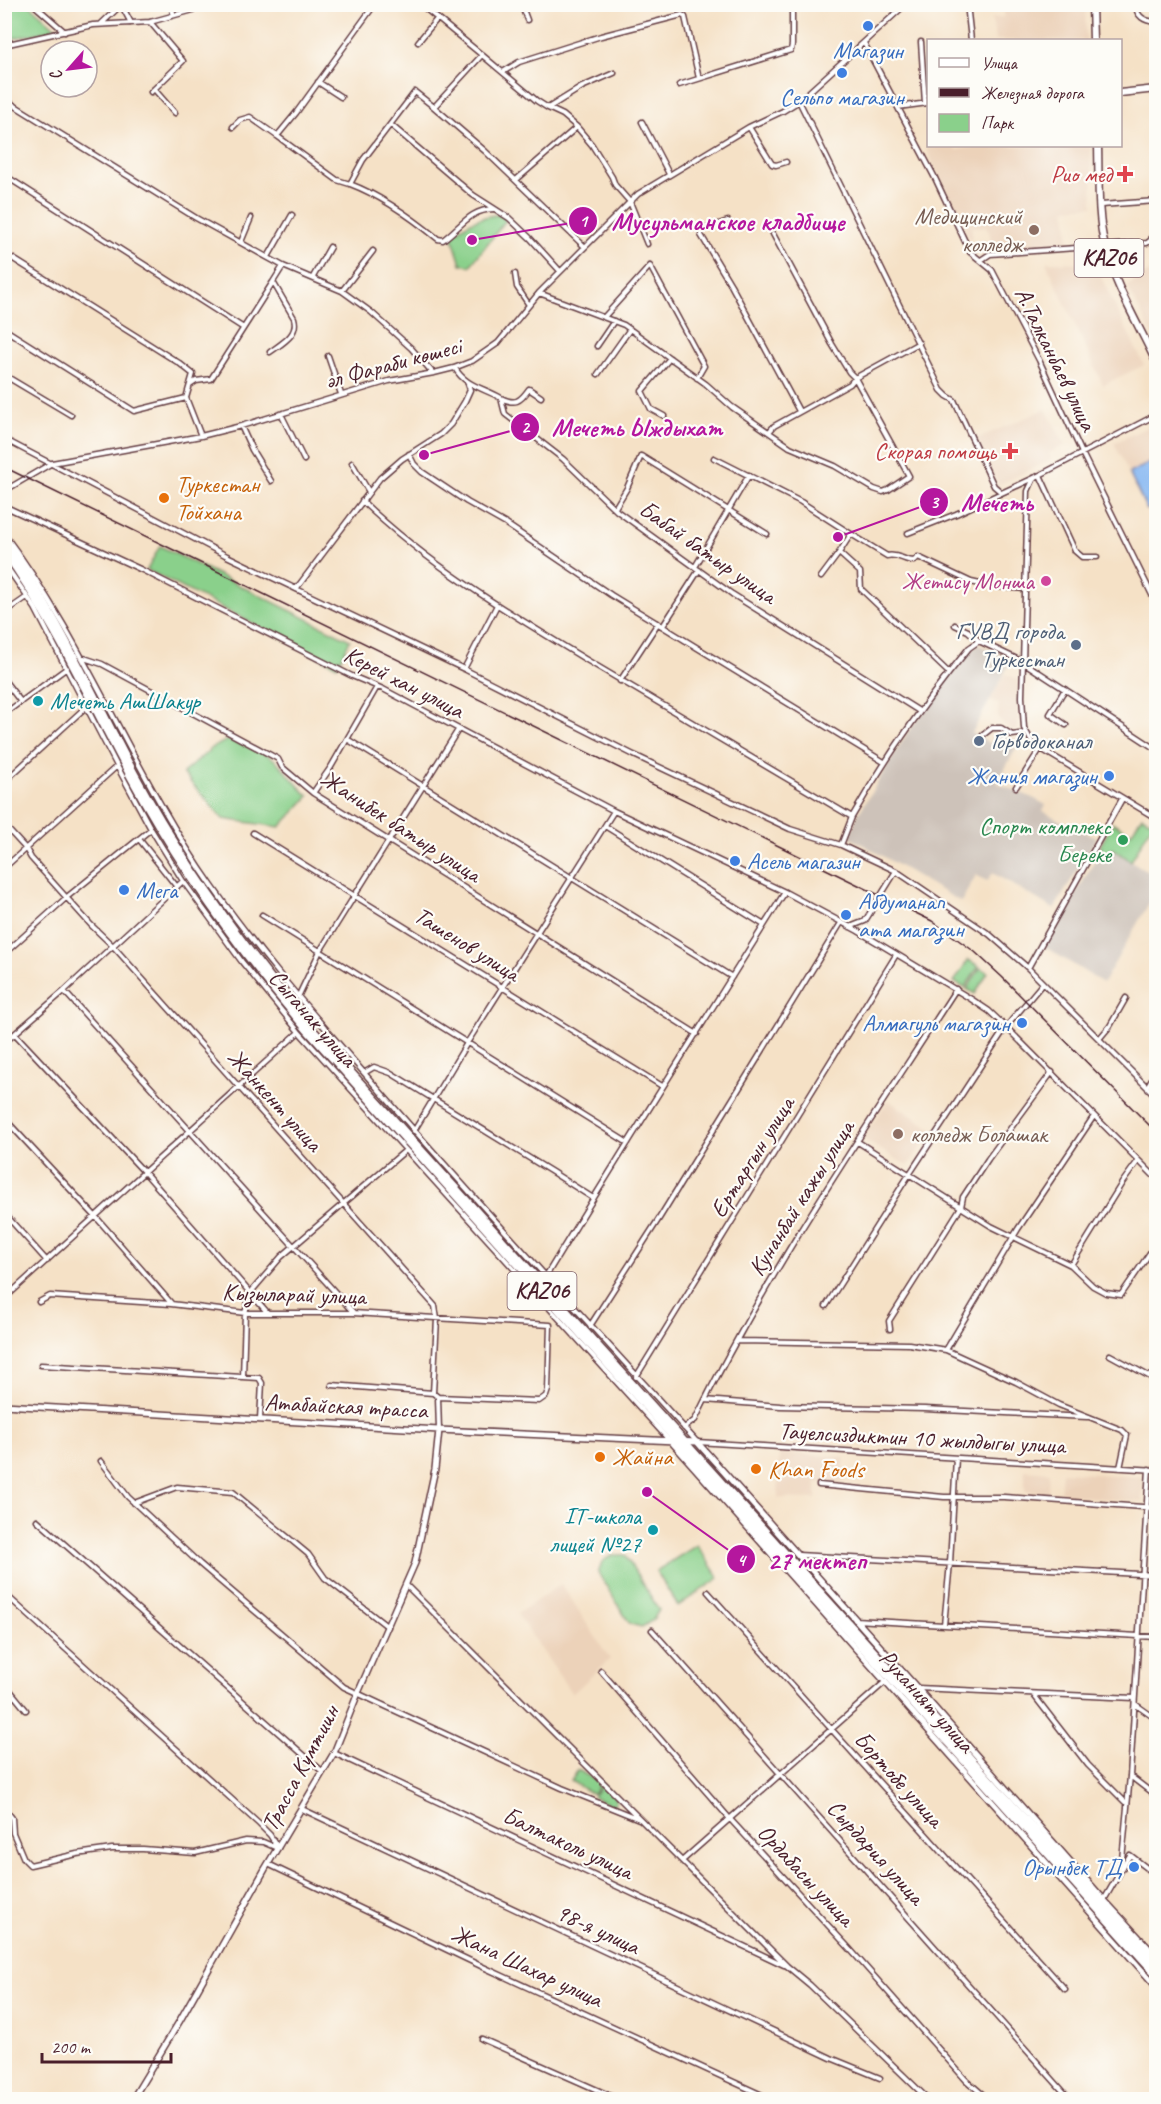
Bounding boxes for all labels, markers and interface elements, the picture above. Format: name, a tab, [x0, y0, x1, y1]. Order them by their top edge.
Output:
marker: Магазин	[861, 19, 875, 33]
place label: Магазин	[833, 35, 905, 65]
north arrow	[39, 39, 99, 99]
legend	[927, 39, 1122, 147]
text: Улица	[981, 52, 1018, 74]
text: С	[45, 66, 67, 84]
marker: Сельпо магазин	[835, 66, 849, 80]
place label: Сельпо магазин	[780, 82, 906, 112]
text: Железная дорога	[981, 82, 1085, 105]
text: Парк	[981, 112, 1015, 134]
place label: Рио мед	[1051, 159, 1114, 189]
marker: Рио мед	[1116, 165, 1134, 183]
callout: Мусульманское кладбище	[568, 199, 859, 243]
place label: Медицинский колледж	[914, 201, 1025, 259]
text: Мусульманское кладбище	[611, 205, 846, 238]
text: 1	[579, 210, 589, 232]
marker: Медицинский колледж	[1027, 223, 1041, 237]
road number: KАZ06	[1074, 239, 1144, 277]
street label: А.Талканбаев улица	[1008, 282, 1104, 437]
street label: әл Фараби көшесі	[322, 330, 467, 396]
callout: Мечеть Ыждыхат	[510, 405, 734, 449]
text: Мечеть Ыждыхат	[552, 411, 724, 444]
text: 2	[521, 416, 531, 438]
place label: Скорая помощь	[874, 436, 998, 466]
marker: Скорая помощь	[1001, 442, 1019, 460]
place label: Туркестан Тойхана	[176, 469, 261, 527]
callout: Мечеть	[919, 480, 1045, 524]
text: Мечеть	[961, 486, 1035, 519]
marker: Туркестан Тойхана	[157, 491, 171, 505]
text: 3	[930, 491, 940, 513]
street label: Бабай батыр улица	[634, 494, 784, 612]
place label: Жетису Монша	[902, 566, 1035, 596]
marker: Жетису Монша	[1039, 574, 1053, 588]
place label: ГУВД города Туркестан	[956, 616, 1066, 674]
marker: ГУВД города Туркестан	[1069, 638, 1083, 652]
street label: Керей хан улица	[339, 639, 470, 726]
place label: Мечеть АшШакур	[50, 686, 202, 716]
marker: Мечеть АшШакур	[31, 694, 45, 708]
place label: Горводоканал	[991, 726, 1093, 756]
marker: Горводоканал	[972, 734, 986, 748]
place label: Жания магазин	[967, 761, 1098, 792]
street label: Жанибек батыр улица	[315, 763, 489, 890]
marker: Жания магазин	[1102, 769, 1116, 783]
place label: Спорт комплекс Береке	[979, 811, 1113, 869]
marker: Спорт комплекс Береке	[1116, 833, 1130, 847]
place label: Асель магазин	[747, 846, 862, 876]
marker: Асель магазин	[728, 854, 742, 868]
place label: Мега	[136, 875, 179, 905]
marker: Мега	[117, 883, 131, 897]
place label: Абдуманап ата магазин	[858, 886, 965, 945]
street label: Ташенов улица	[409, 900, 527, 989]
marker: Абдуманап ата магазин	[839, 908, 853, 922]
street label: Сыганак улица	[262, 963, 364, 1074]
place label: Алмагуль магазин	[862, 1008, 1012, 1038]
marker: Алмагуль магазин	[1015, 1016, 1029, 1030]
street label: Жанкент улица	[221, 1042, 330, 1159]
street label: Ертаргын улица	[703, 1089, 802, 1223]
street label: Кунанбай кажы улица	[741, 1113, 862, 1281]
place label: колледж Болашак	[910, 1119, 1049, 1149]
marker: колледж Болашак	[891, 1127, 905, 1141]
road number: KАZ06	[508, 1272, 576, 1310]
street label: Кызыларай улица	[222, 1277, 368, 1313]
street label: Атабайская трасса	[264, 1387, 430, 1425]
street label: Тауелсиздиктин 10 жылдыгы улица	[778, 1416, 1068, 1461]
place label: Жайна	[612, 1442, 674, 1472]
marker: Жайна	[593, 1450, 607, 1464]
place label: Khan Foods	[768, 1454, 867, 1484]
marker: Khan Foods	[749, 1462, 763, 1476]
place label: IT-школа лицей №27	[549, 1501, 642, 1559]
marker: IT-школа лицей №27	[646, 1523, 660, 1537]
callout: 27 мектеп	[726, 1537, 878, 1581]
text: 27 мектеп	[768, 1544, 868, 1577]
text: 4	[737, 1549, 747, 1571]
street label: Руханият улица	[873, 1643, 982, 1760]
street label: Трасса Кумтиин	[254, 1698, 347, 1836]
street label: Бортобе улица	[848, 1725, 952, 1835]
street label: Сырдария улица	[821, 1793, 933, 1912]
street label: Балтаколь улица	[498, 1800, 640, 1887]
street label: Ордабасы улица	[751, 1818, 862, 1934]
place label: Орынбек ТД	[1022, 1852, 1124, 1882]
marker: Орынбек ТД	[1127, 1860, 1141, 1874]
street label: 98-я улица	[551, 1897, 646, 1962]
street label: Жана Шахар улица	[447, 1918, 609, 2015]
scale bar	[42, 2026, 171, 2064]
text: 200 m	[51, 2036, 92, 2058]

